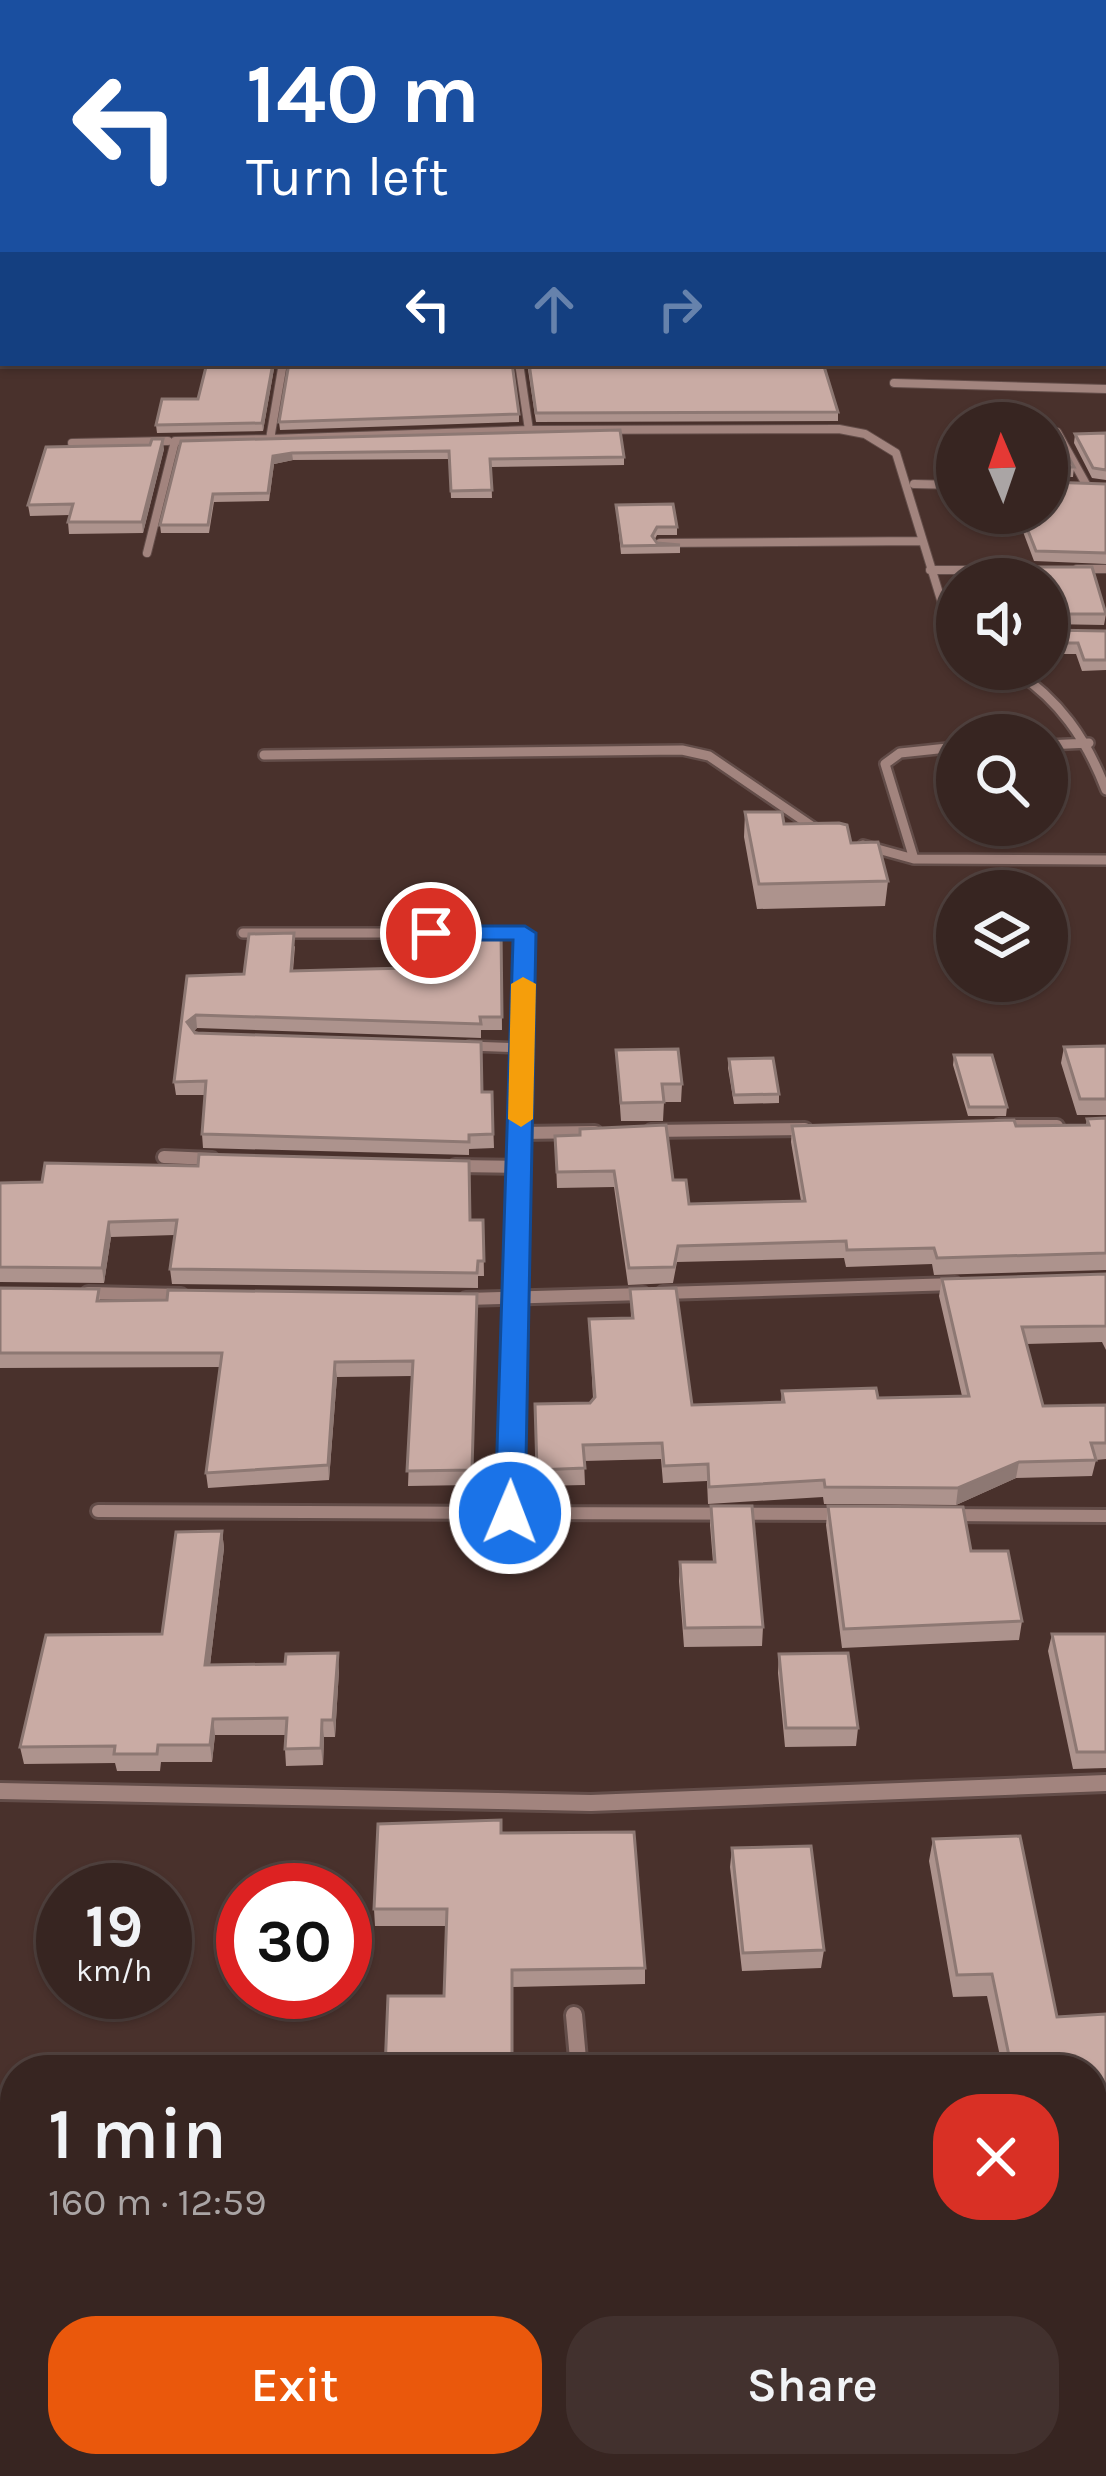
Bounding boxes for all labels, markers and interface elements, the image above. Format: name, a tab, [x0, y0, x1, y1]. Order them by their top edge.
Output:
text: 140 m	[246, 45, 480, 143]
icon: left	[48, 48, 204, 204]
text: Turn left	[246, 145, 449, 209]
icon: left	[395, 276, 461, 342]
icon: ahead	[521, 276, 587, 342]
icon: right	[647, 276, 713, 342]
north arrow	[936, 402, 1068, 534]
map controls	[936, 402, 1068, 1002]
button: sound	[936, 558, 1068, 690]
button: search	[936, 714, 1068, 846]
button: layers	[936, 870, 1068, 1002]
pin	[380, 882, 482, 984]
icon: arrive	[398, 900, 464, 966]
position arrow	[447, 1450, 573, 1576]
speed limit sign: 30	[216, 1863, 372, 2019]
text: 19	[85, 1891, 143, 1961]
text: km/h	[76, 1953, 152, 1989]
text: 1 min	[48, 2092, 227, 2176]
button: close	[933, 2094, 1059, 2220]
text: 160 m · 12:59	[48, 2179, 267, 2225]
button: Exit	[48, 2316, 542, 2454]
button: Share	[566, 2316, 1059, 2454]

